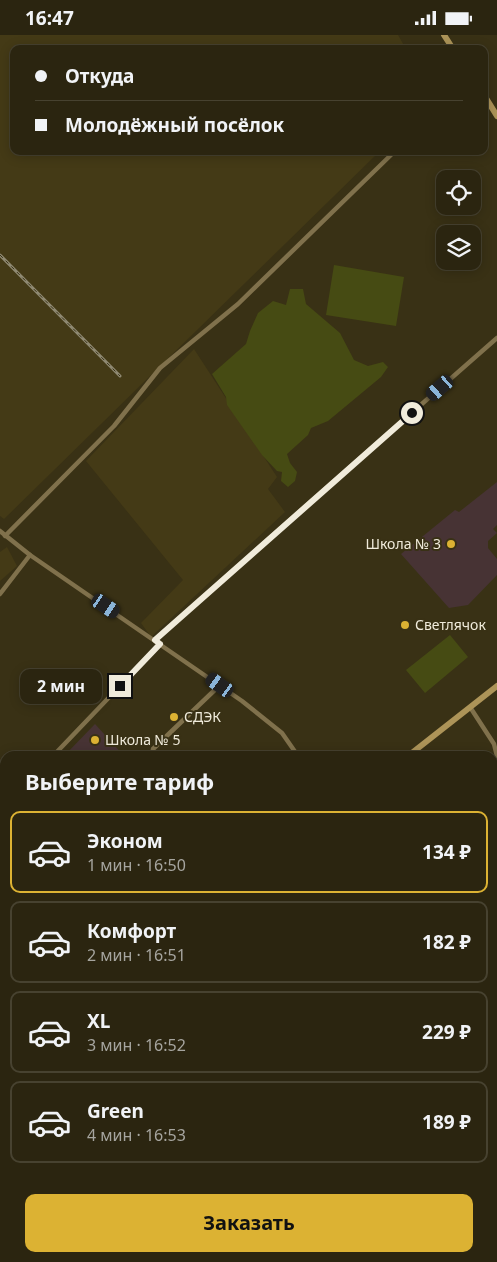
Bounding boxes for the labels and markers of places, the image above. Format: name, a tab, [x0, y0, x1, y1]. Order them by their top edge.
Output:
place label: Школа № 3	[365, 534, 441, 553]
marker: Школа № 3	[445, 538, 457, 550]
place label: Светлячок	[415, 615, 486, 634]
marker: Светлячок	[399, 619, 411, 631]
place label: СДЭК	[184, 707, 221, 726]
marker: СДЭК	[168, 711, 180, 723]
place label: Школа № 5	[105, 730, 181, 749]
marker: Школа № 5	[89, 734, 101, 746]

